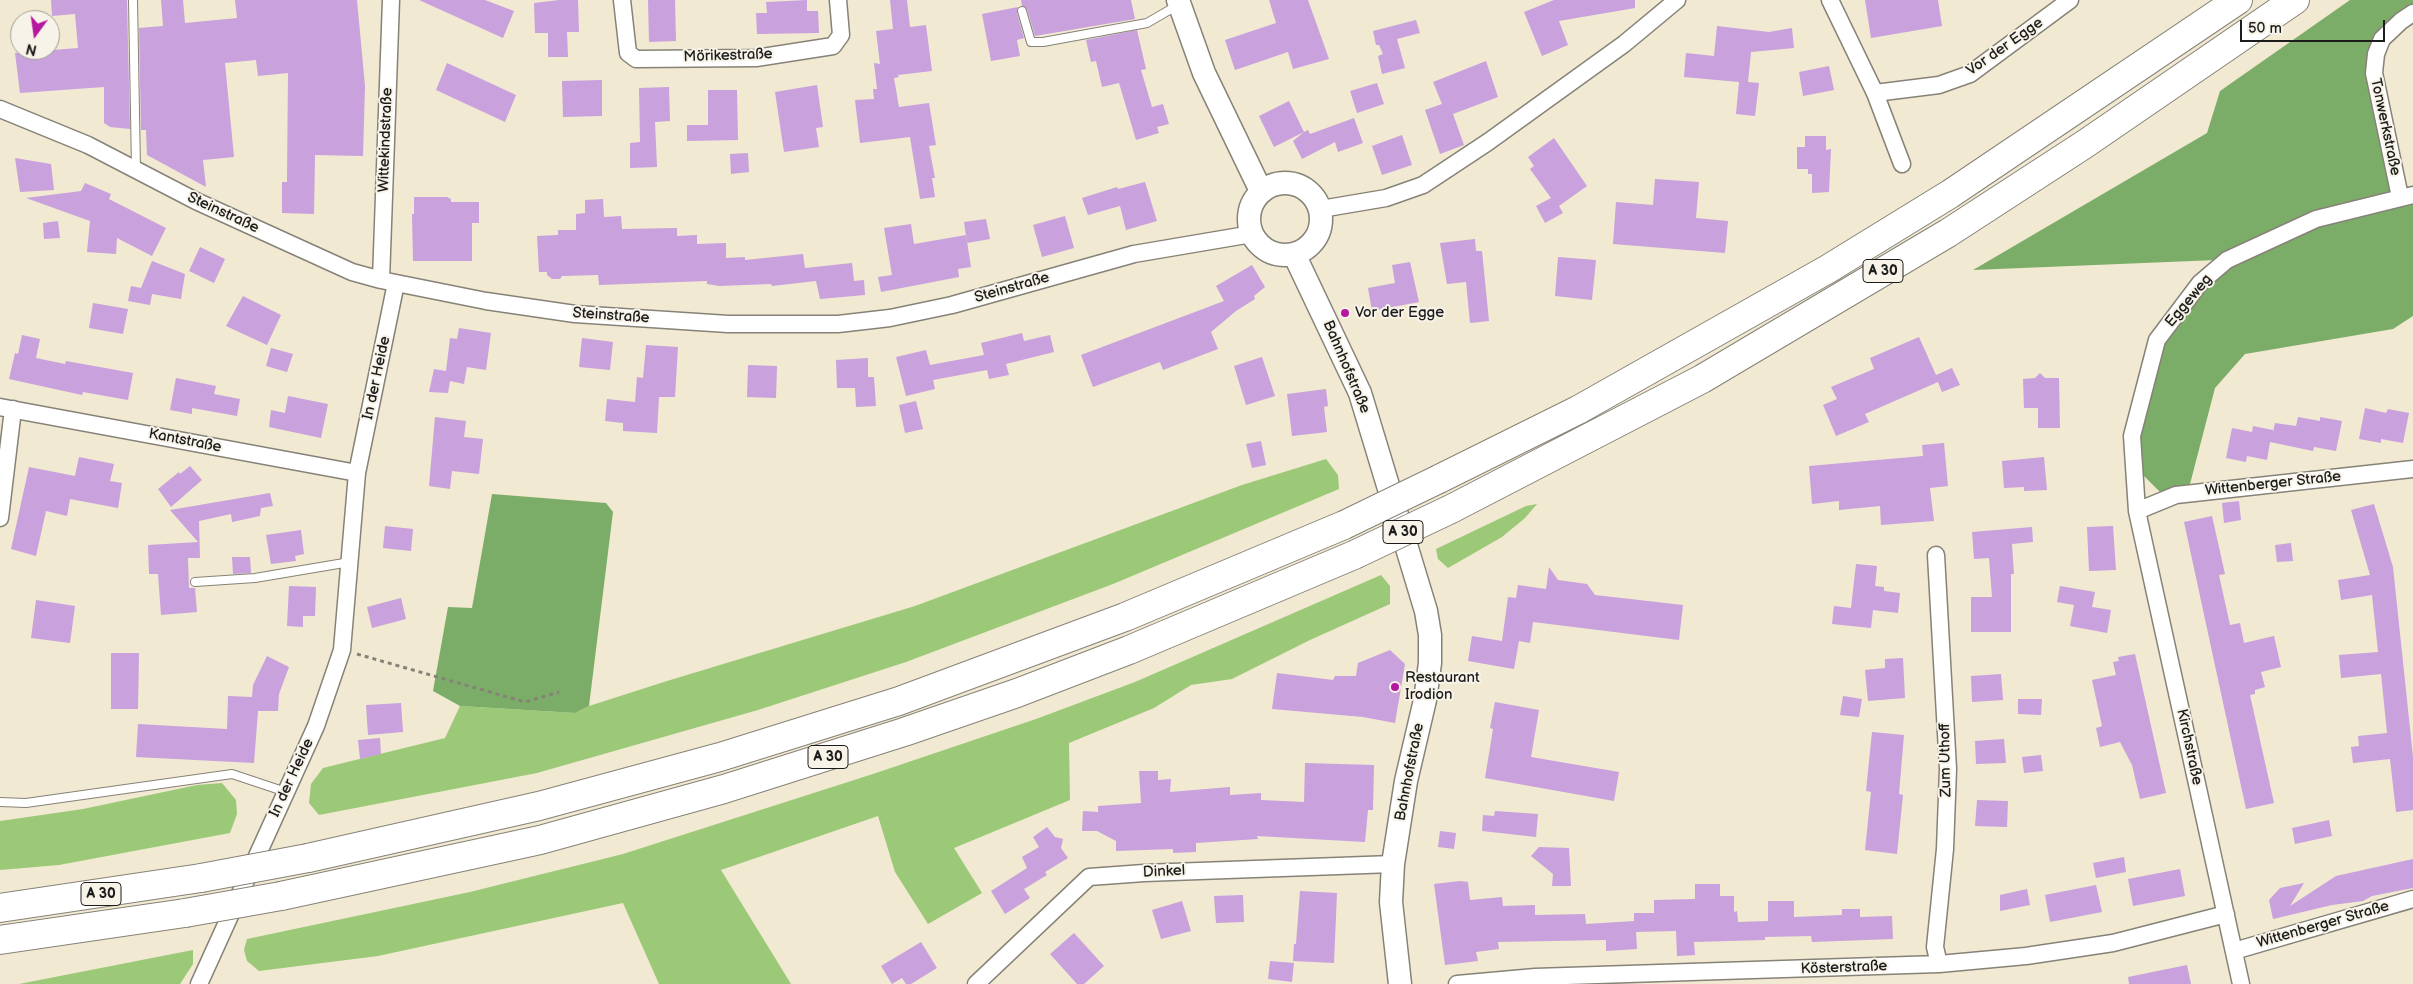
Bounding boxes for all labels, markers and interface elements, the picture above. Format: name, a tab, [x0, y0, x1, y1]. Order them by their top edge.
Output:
north arrow	[10, 10, 60, 60]
scale bar	[2243, 10, 2388, 42]
street label: Vor der Egge	[1963, 14, 2047, 80]
text: 50 m	[2248, 19, 2282, 38]
text: N	[24, 40, 39, 59]
street label: Mörikestraße	[683, 45, 773, 67]
street label: Tonwerkstraße	[2366, 77, 2404, 177]
street label: Wittekindstraße	[375, 87, 397, 193]
street label: Steinstraße	[184, 189, 262, 237]
road number: A 30	[1863, 260, 1903, 282]
street label: Steinstraße	[973, 269, 1051, 307]
street label: Eggeweg	[2162, 271, 2216, 331]
street label: Steinstraße	[572, 304, 650, 328]
place label: Vor der Egge	[1355, 304, 1444, 322]
marker: Vor der Egge	[1339, 307, 1351, 319]
street label: Bahnhofstraße	[1318, 318, 1374, 416]
street label: In der Heide	[359, 335, 395, 421]
street label: Kantstraße	[147, 425, 223, 457]
street label: Wittenberger Straße	[2204, 468, 2342, 500]
road number: A 30	[1383, 520, 1423, 544]
place label: Restaurant Irodion	[1405, 669, 1480, 704]
marker: Restaurant Irodion	[1389, 681, 1401, 693]
street label: Kirchstraße	[2172, 707, 2206, 787]
street label: Bahnhofstraße	[1392, 721, 1428, 823]
street label: Zum Uthoff	[1936, 723, 1956, 797]
street label: In der Heide	[266, 736, 318, 820]
road number: A 30	[808, 746, 848, 769]
street label: Dinkel	[1142, 862, 1186, 882]
road number: A 30	[81, 882, 121, 906]
street label: Wittenberger Straße	[2255, 897, 2391, 953]
street label: Kösterstraße	[1800, 957, 1888, 979]

